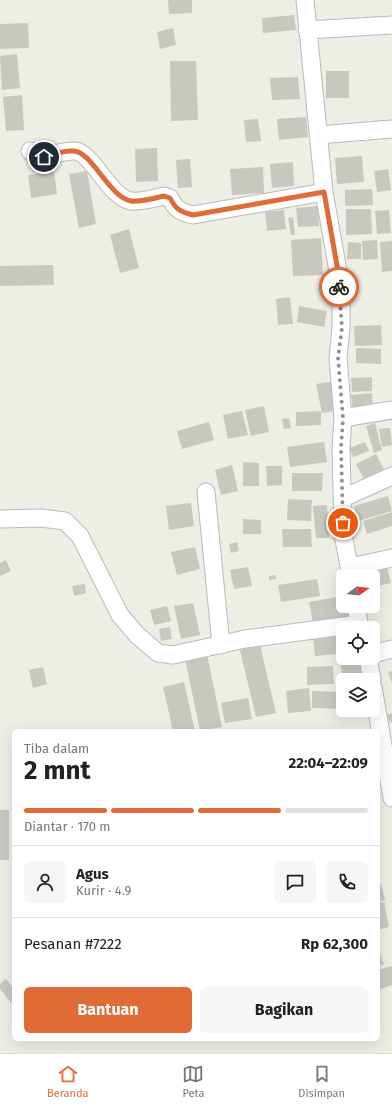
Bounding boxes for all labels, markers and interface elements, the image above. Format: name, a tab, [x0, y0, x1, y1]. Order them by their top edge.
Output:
pin	[27, 140, 61, 174]
icon: home	[33, 146, 55, 168]
courier	[319, 267, 359, 307]
icon: bike	[328, 276, 350, 298]
pin	[326, 506, 360, 540]
icon: bag	[332, 512, 354, 534]
north arrow	[336, 569, 380, 613]
map controls	[336, 569, 380, 717]
button: locate	[336, 621, 380, 665]
button: layers	[336, 673, 380, 717]
text: Tiba dalam	[24, 741, 89, 756]
text: 22:04–22:09	[288, 754, 368, 772]
text: 2 mnt	[24, 755, 91, 786]
text: Diantar · 170 m	[24, 819, 111, 834]
button: person	[24, 861, 66, 903]
button: chat	[274, 861, 316, 903]
button: phone	[326, 861, 368, 903]
text: Agus	[76, 865, 109, 883]
text: Kurir · 4.9	[76, 883, 131, 898]
text: Pesanan #7222	[24, 935, 122, 953]
text: Rp 62,300	[301, 935, 368, 953]
button: Bantuan	[24, 987, 192, 1033]
button: Bagikan	[200, 987, 368, 1033]
tab: Beranda	[47, 1063, 89, 1100]
tab: Peta	[182, 1063, 204, 1100]
tab: Disimpan	[298, 1063, 345, 1100]

